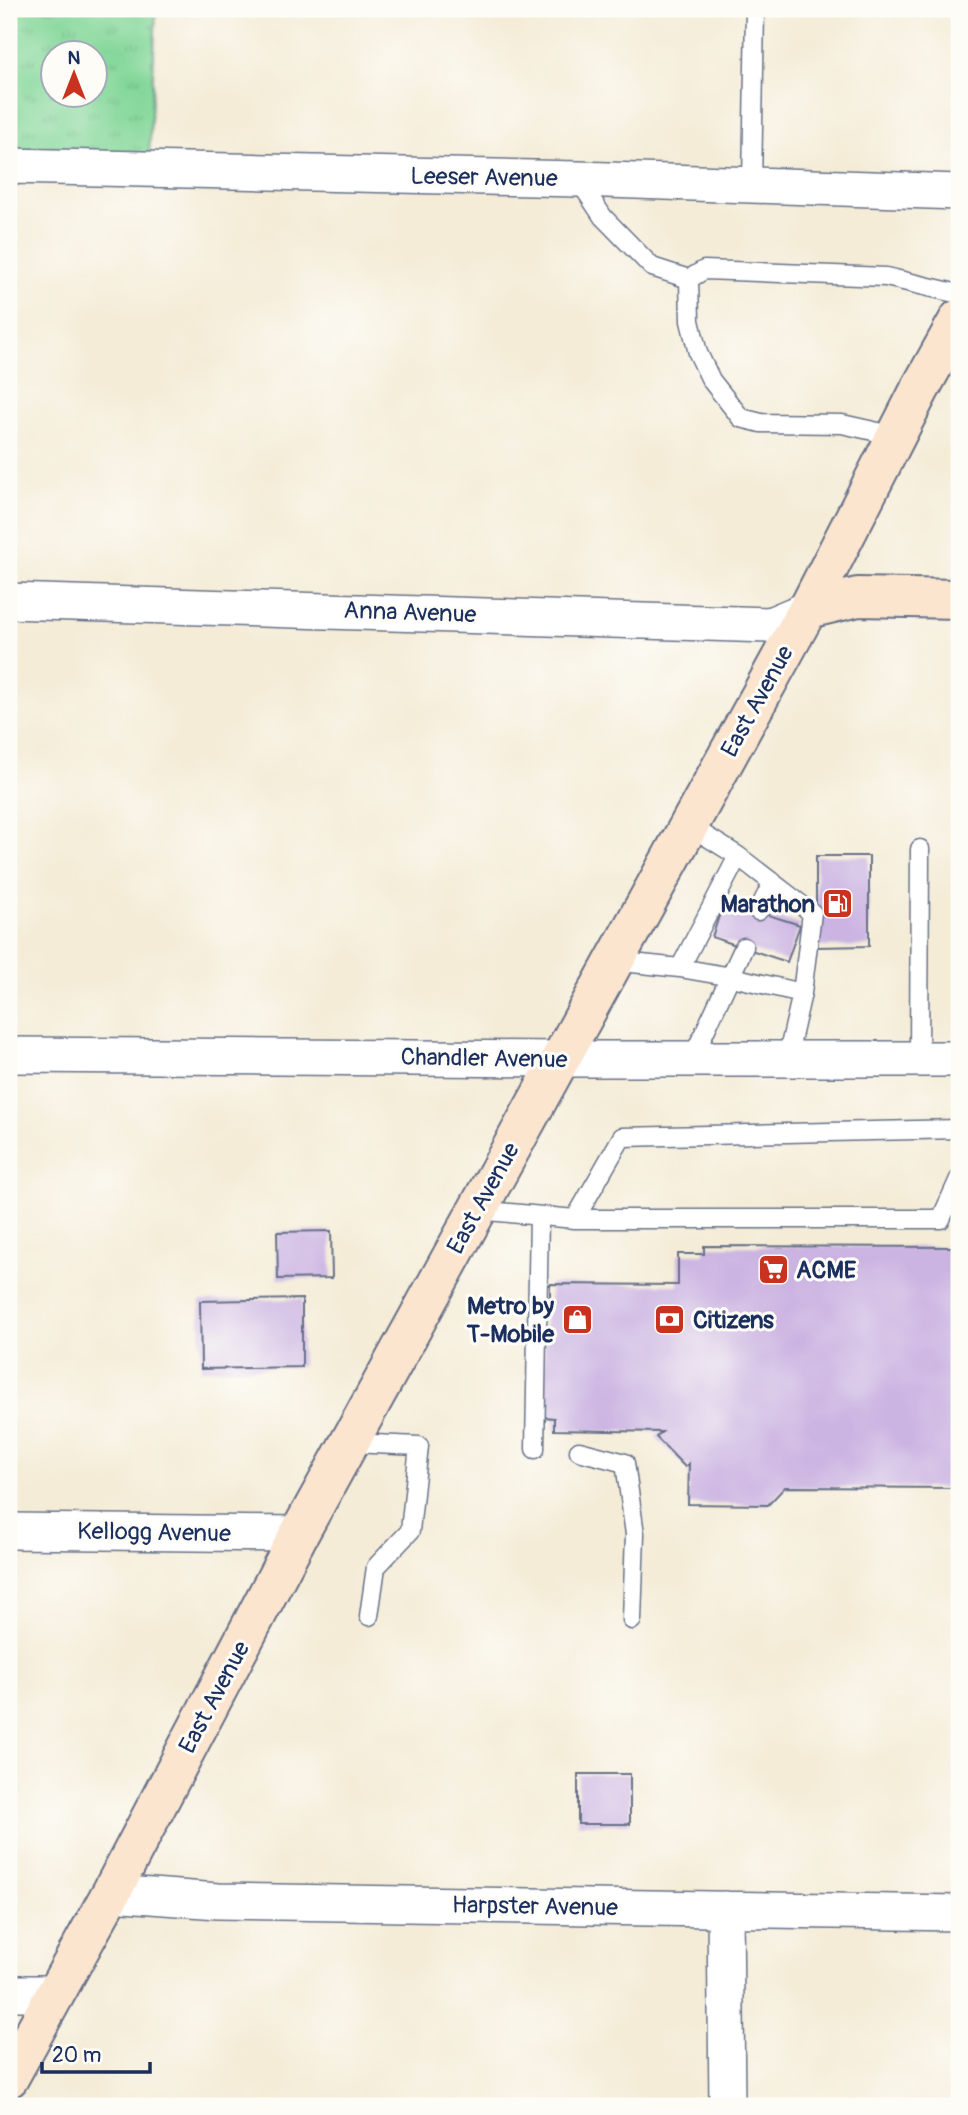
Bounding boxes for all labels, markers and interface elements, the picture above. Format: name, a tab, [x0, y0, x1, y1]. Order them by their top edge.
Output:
north arrow	[38, 38, 108, 108]
text: N	[68, 46, 81, 70]
street label: Leeser Avenue	[410, 162, 558, 193]
street label: Anna Avenue	[343, 596, 477, 629]
street label: East Avenue	[715, 640, 800, 762]
fuel station icon: Marathon	[821, 887, 855, 921]
place label: Marathon	[720, 890, 815, 919]
street label: Chandler Avenue	[400, 1043, 568, 1074]
street label: East Avenue	[441, 1137, 526, 1259]
supermarket icon: ACME	[756, 1253, 790, 1287]
place label: ACME	[796, 1256, 857, 1285]
place label: Metro by T-Mobile	[466, 1292, 555, 1349]
shop icon: Metro by T-Mobile	[560, 1303, 594, 1337]
bank icon: Citizens	[653, 1303, 687, 1337]
place label: Citizens	[693, 1306, 774, 1335]
street label: Kellogg Avenue	[77, 1517, 231, 1548]
street label: East Avenue	[173, 1636, 256, 1758]
street label: Harpster Avenue	[452, 1891, 618, 1922]
scale bar	[42, 2031, 150, 2075]
text: 20 m	[52, 2042, 101, 2069]

